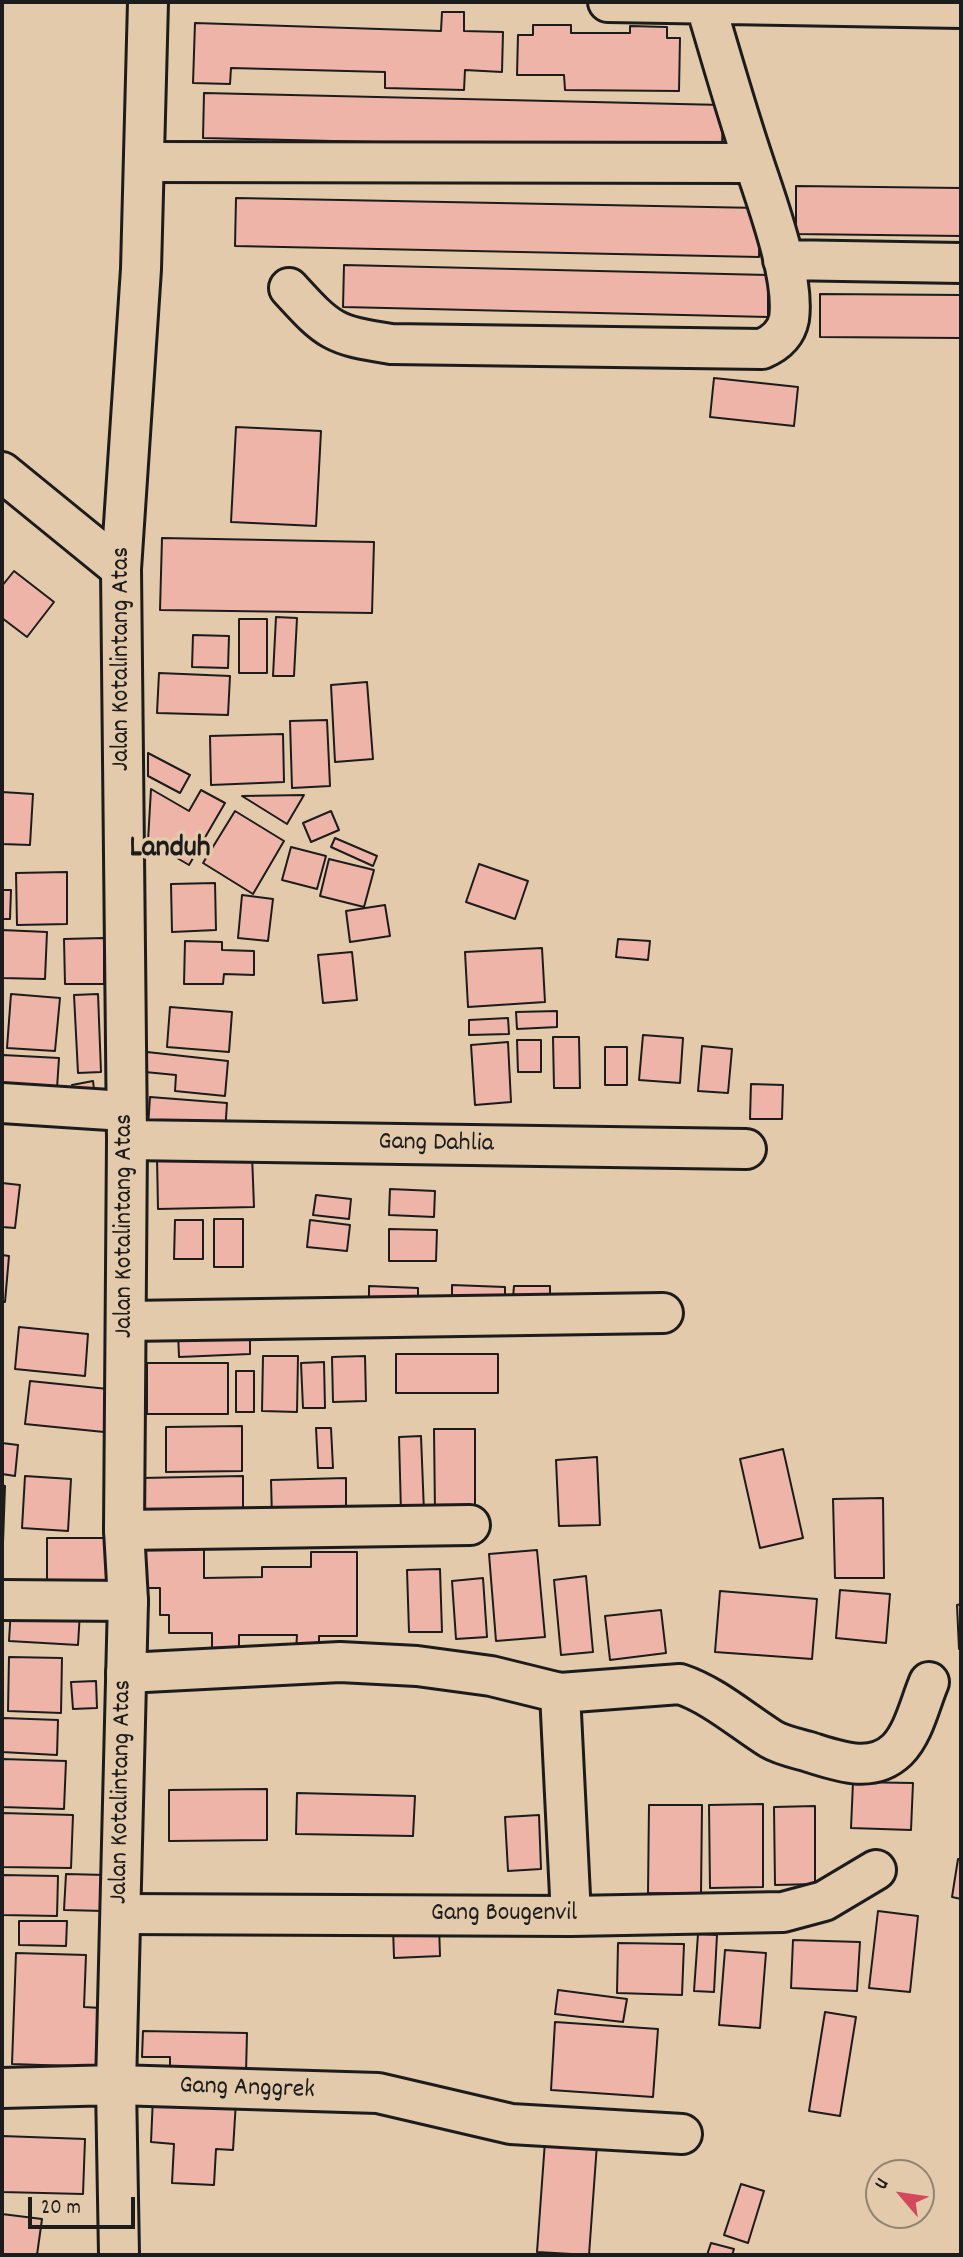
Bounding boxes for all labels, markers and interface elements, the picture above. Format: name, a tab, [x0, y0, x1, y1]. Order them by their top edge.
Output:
street label: Jalan Kotalintang Atas	[107, 547, 139, 771]
district label: Landuh	[130, 833, 210, 869]
street label: Jalan Kotalintang Atas	[110, 1114, 142, 1338]
street label: Gang Dahlia	[378, 1128, 494, 1162]
street label: Jalan Kotalintang Atas	[105, 1680, 141, 1904]
street label: Gang Bougenvil	[431, 1899, 577, 1931]
street label: Gang Anggrek	[179, 2072, 315, 2108]
north arrow	[865, 2159, 935, 2229]
text: U	[869, 2174, 897, 2195]
scale bar	[32, 2184, 138, 2228]
text: 20 m	[41, 2194, 81, 2224]

